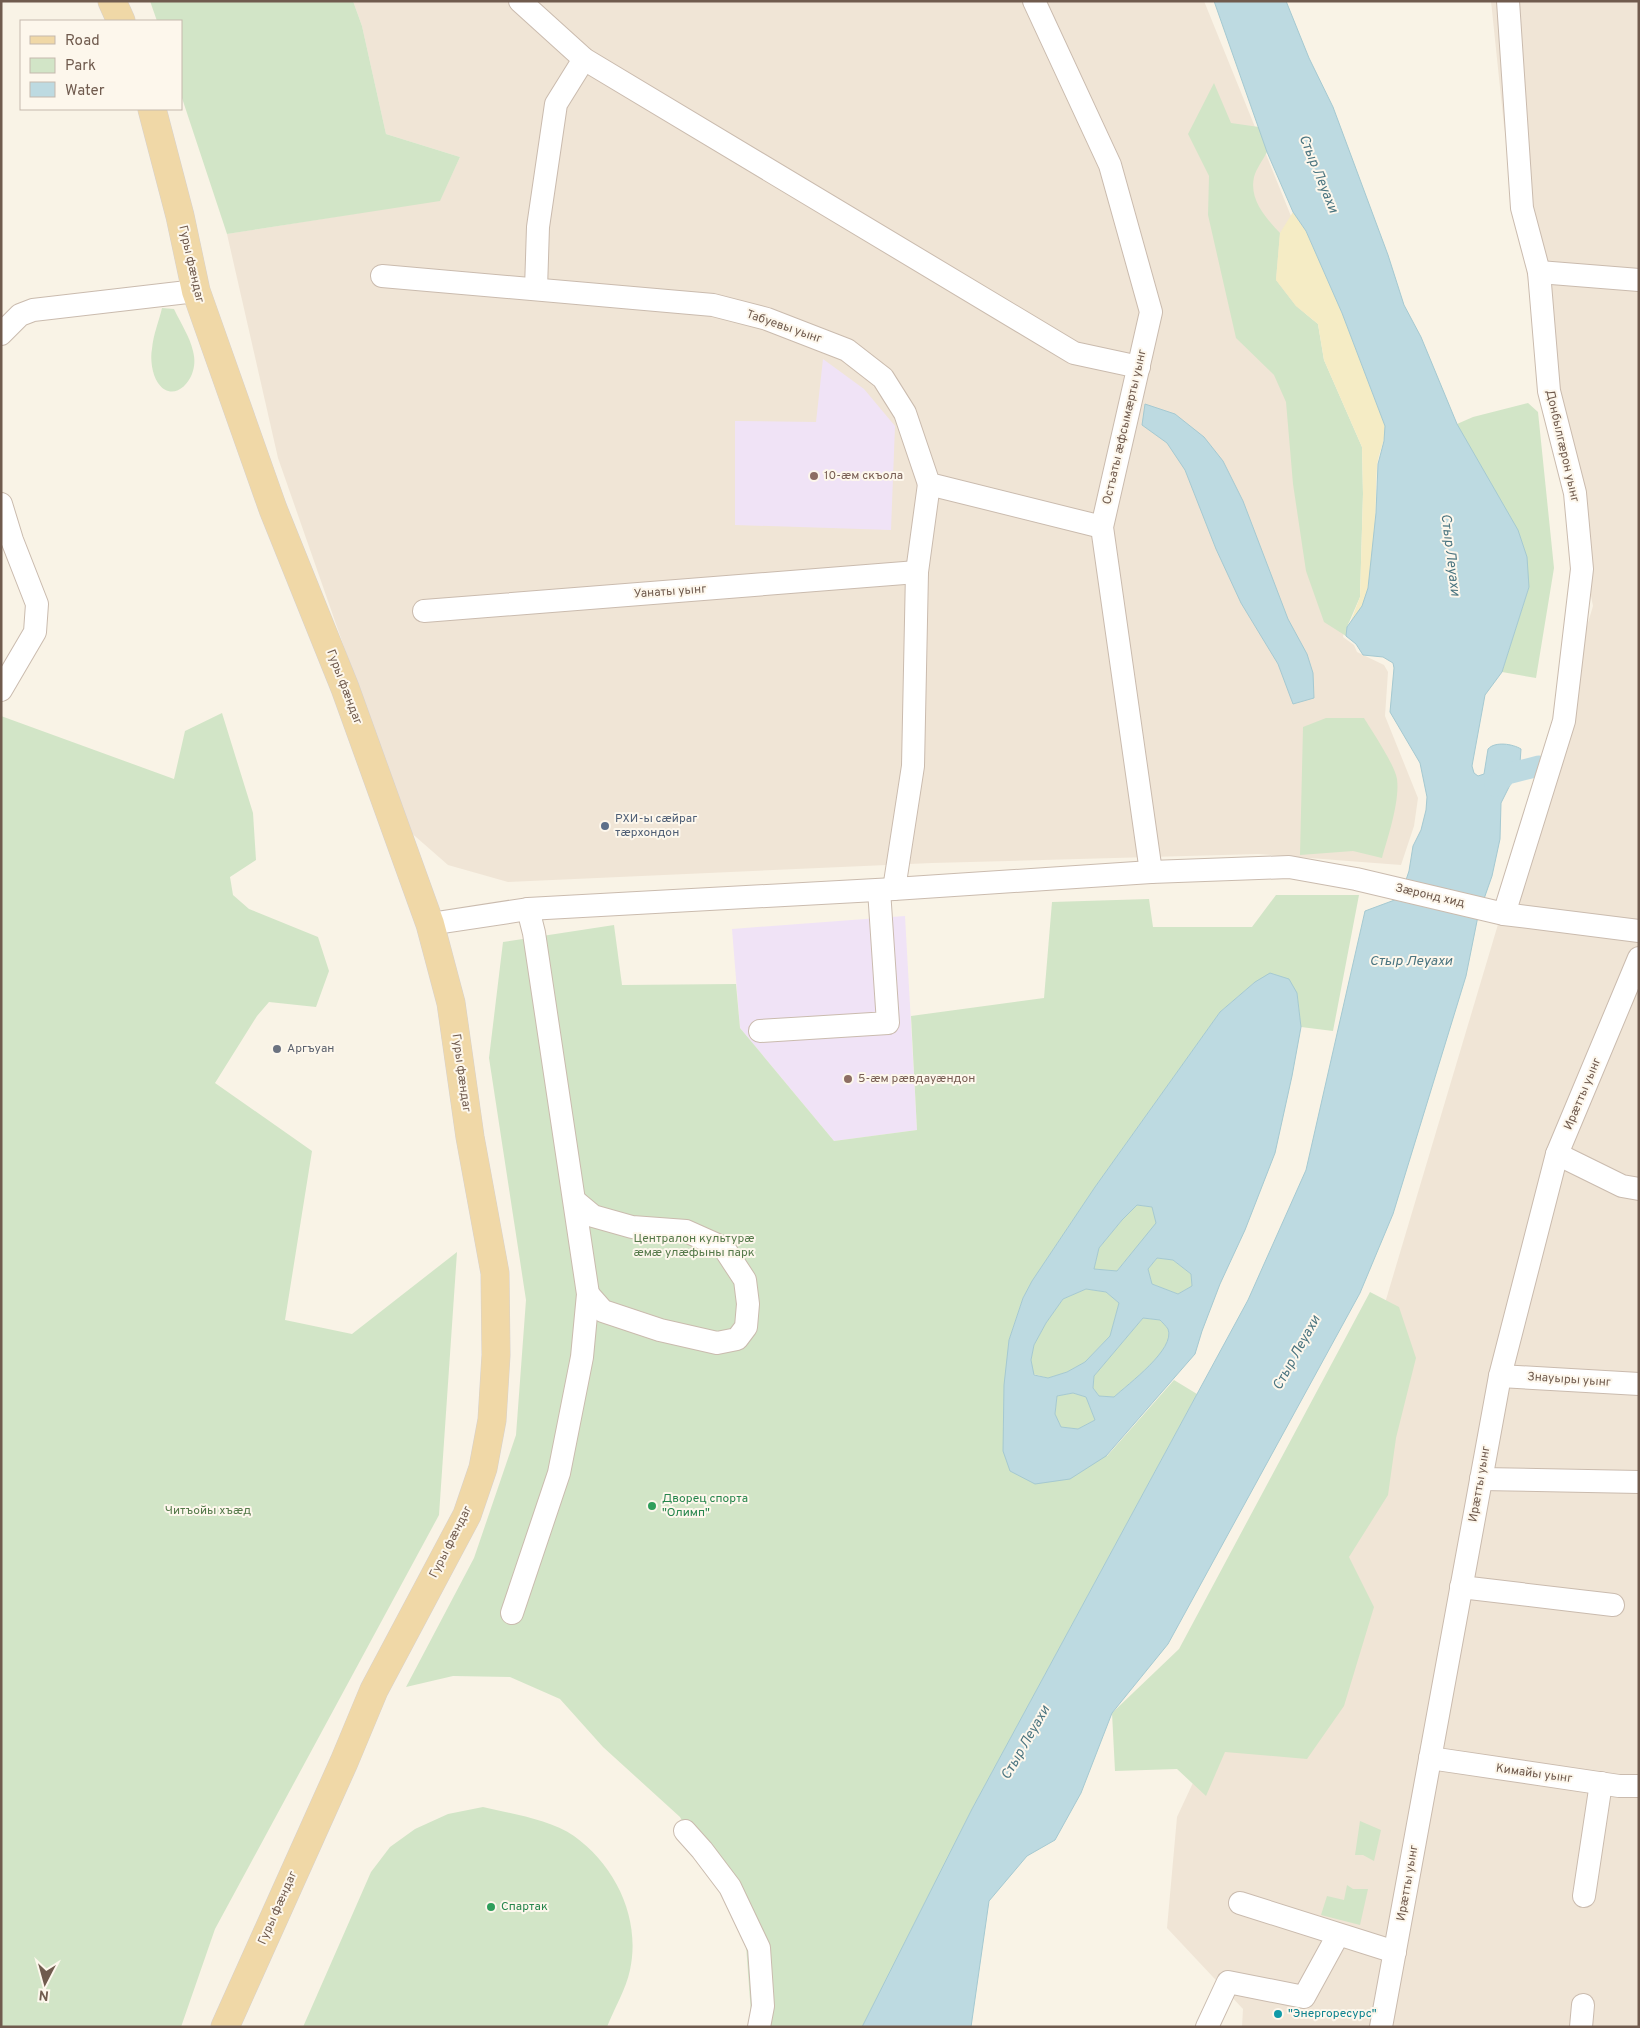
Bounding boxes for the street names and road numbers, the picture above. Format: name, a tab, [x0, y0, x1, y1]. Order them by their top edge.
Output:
street label: Гуры фӕндаг	[174, 224, 208, 304]
street label: Табуевы уынг	[744, 307, 824, 347]
street label: Остъаты æфсымæрты уынг	[1099, 348, 1151, 506]
street label: Донбылгæрон уынг	[1541, 388, 1583, 504]
street label: Уанаты уынг	[633, 581, 707, 603]
street label: Гуры фӕндаг	[322, 647, 366, 727]
street label: Зæронд хид	[1394, 880, 1466, 912]
street label: Гуры фӕндаг	[448, 1033, 474, 1113]
street label: Ирæтты уынг	[1561, 1055, 1605, 1133]
street label: Знауыры уынг	[1527, 1369, 1611, 1391]
street label: Ирæтты уынг	[1465, 1445, 1495, 1523]
street label: Гуры фӕндаг	[426, 1503, 476, 1581]
street label: Кимайы уынг	[1495, 1761, 1573, 1787]
street label: Ирæтты уынг	[1393, 1844, 1423, 1922]
street label: Гуры фӕндаг	[255, 1869, 301, 1947]

